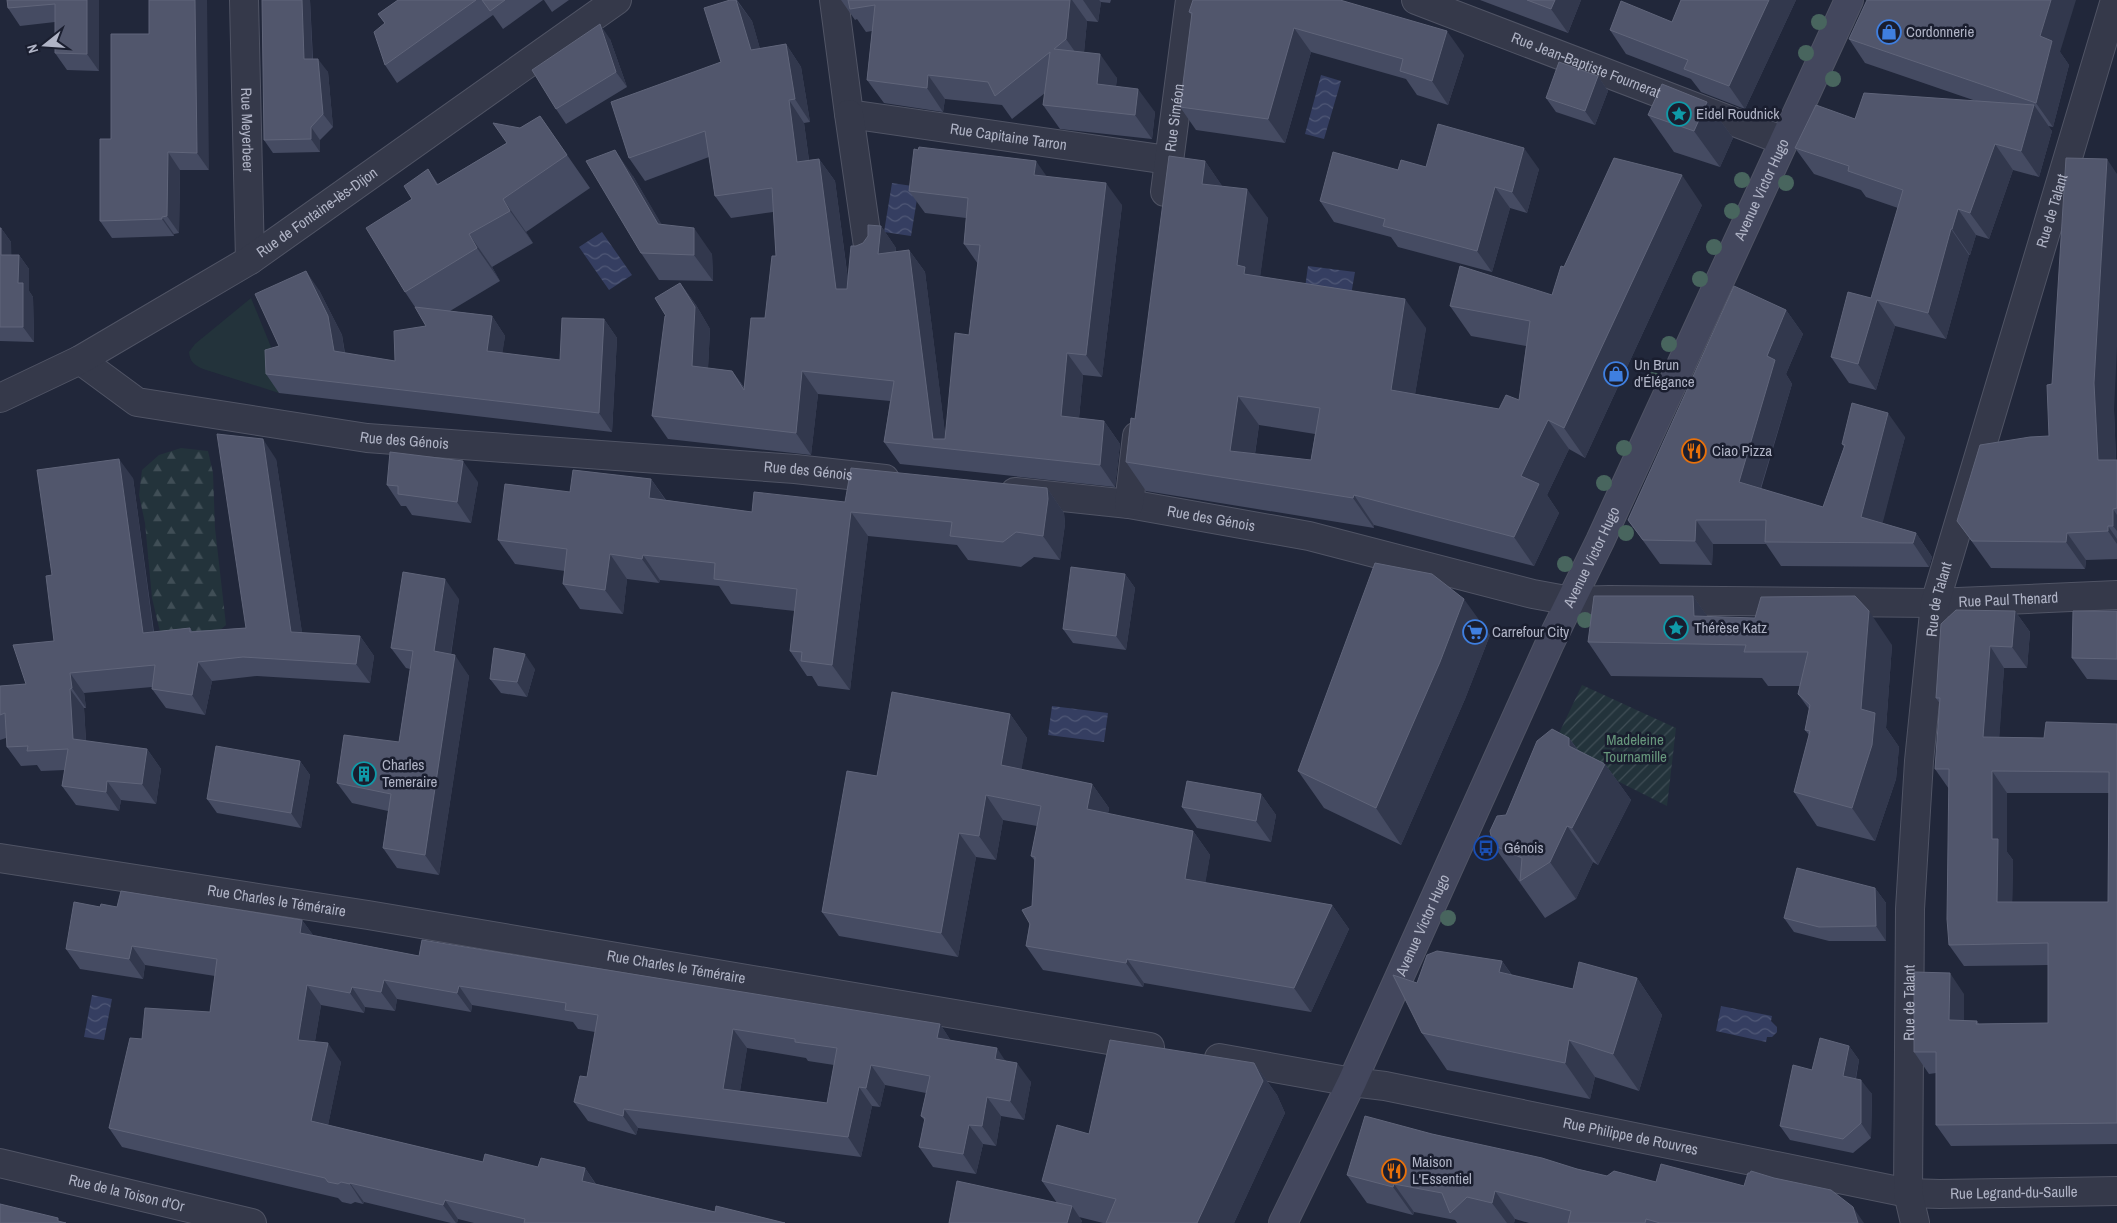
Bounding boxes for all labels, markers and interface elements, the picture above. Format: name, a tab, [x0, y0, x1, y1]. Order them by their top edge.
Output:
shop icon: Cordonnerie	[1876, 19, 1902, 45]
north arrow	[20, 20, 70, 70]
place label: Cordonnerie	[1906, 21, 1975, 42]
street label: Rue Jean-Baptiste Fournerat	[1509, 27, 1664, 103]
text: N	[23, 42, 42, 55]
street label: Rue Siméon	[1159, 82, 1189, 153]
street label: Rue Meyerbeer	[236, 87, 259, 173]
place icon: Eidel Roudnick	[1666, 101, 1692, 127]
place label: Eidel Roudnick	[1696, 103, 1780, 124]
street label: Rue Capitaine Tarron	[949, 118, 1068, 155]
street label: Avenue Victor Hugo	[1728, 135, 1794, 245]
street label: Rue de Fontaine-lès-Dijon	[252, 162, 382, 262]
street label: Rue de Talant	[2031, 171, 2073, 250]
place label: Un Brun d'Élégance	[1634, 354, 1695, 392]
shop icon: Un Brun d'Élégance	[1603, 361, 1629, 387]
street label: Rue des Génois	[358, 426, 449, 454]
restaurant icon: Ciao Pizza	[1681, 438, 1707, 464]
place label: Ciao Pizza	[1712, 440, 1772, 461]
street label: Rue des Génois	[763, 456, 854, 485]
street label: Rue des Génois	[1166, 500, 1257, 536]
street label: Avenue Victor Hugo	[1558, 503, 1624, 612]
street label: Rue de Talant	[1921, 559, 1957, 638]
street label: Rue Paul Thenard	[1958, 587, 2059, 612]
place icon: Thérèse Katz	[1663, 615, 1689, 641]
place label: Thérèse Katz	[1694, 617, 1767, 638]
supermarket icon: Carrefour City	[1462, 619, 1488, 645]
place label: Carrefour City	[1492, 621, 1570, 642]
park label: Madeleine Tournamille	[1603, 729, 1667, 767]
place label: Charles Temeraire	[382, 754, 438, 792]
building icon: Charles Temeraire	[351, 761, 377, 787]
bus stop icon: Génois	[1473, 835, 1499, 861]
place label: Génois	[1504, 837, 1544, 858]
street label: Avenue Victor Hugo	[1390, 870, 1454, 980]
street label: Rue Charles le Téméraire	[206, 879, 348, 921]
street label: Rue Charles le Téméraire	[606, 945, 747, 989]
street label: Rue de Talant	[1898, 964, 1920, 1041]
street label: Rue Philippe de Rouvres	[1561, 1112, 1700, 1160]
place label: Maison L'Essentiel	[1412, 1151, 1472, 1189]
restaurant icon: Maison L'Essentiel	[1381, 1158, 1407, 1184]
street label: Rue de la Toison d'Or	[67, 1169, 187, 1217]
street label: Rue Legrand-du-Saulle	[1950, 1181, 2078, 1204]

